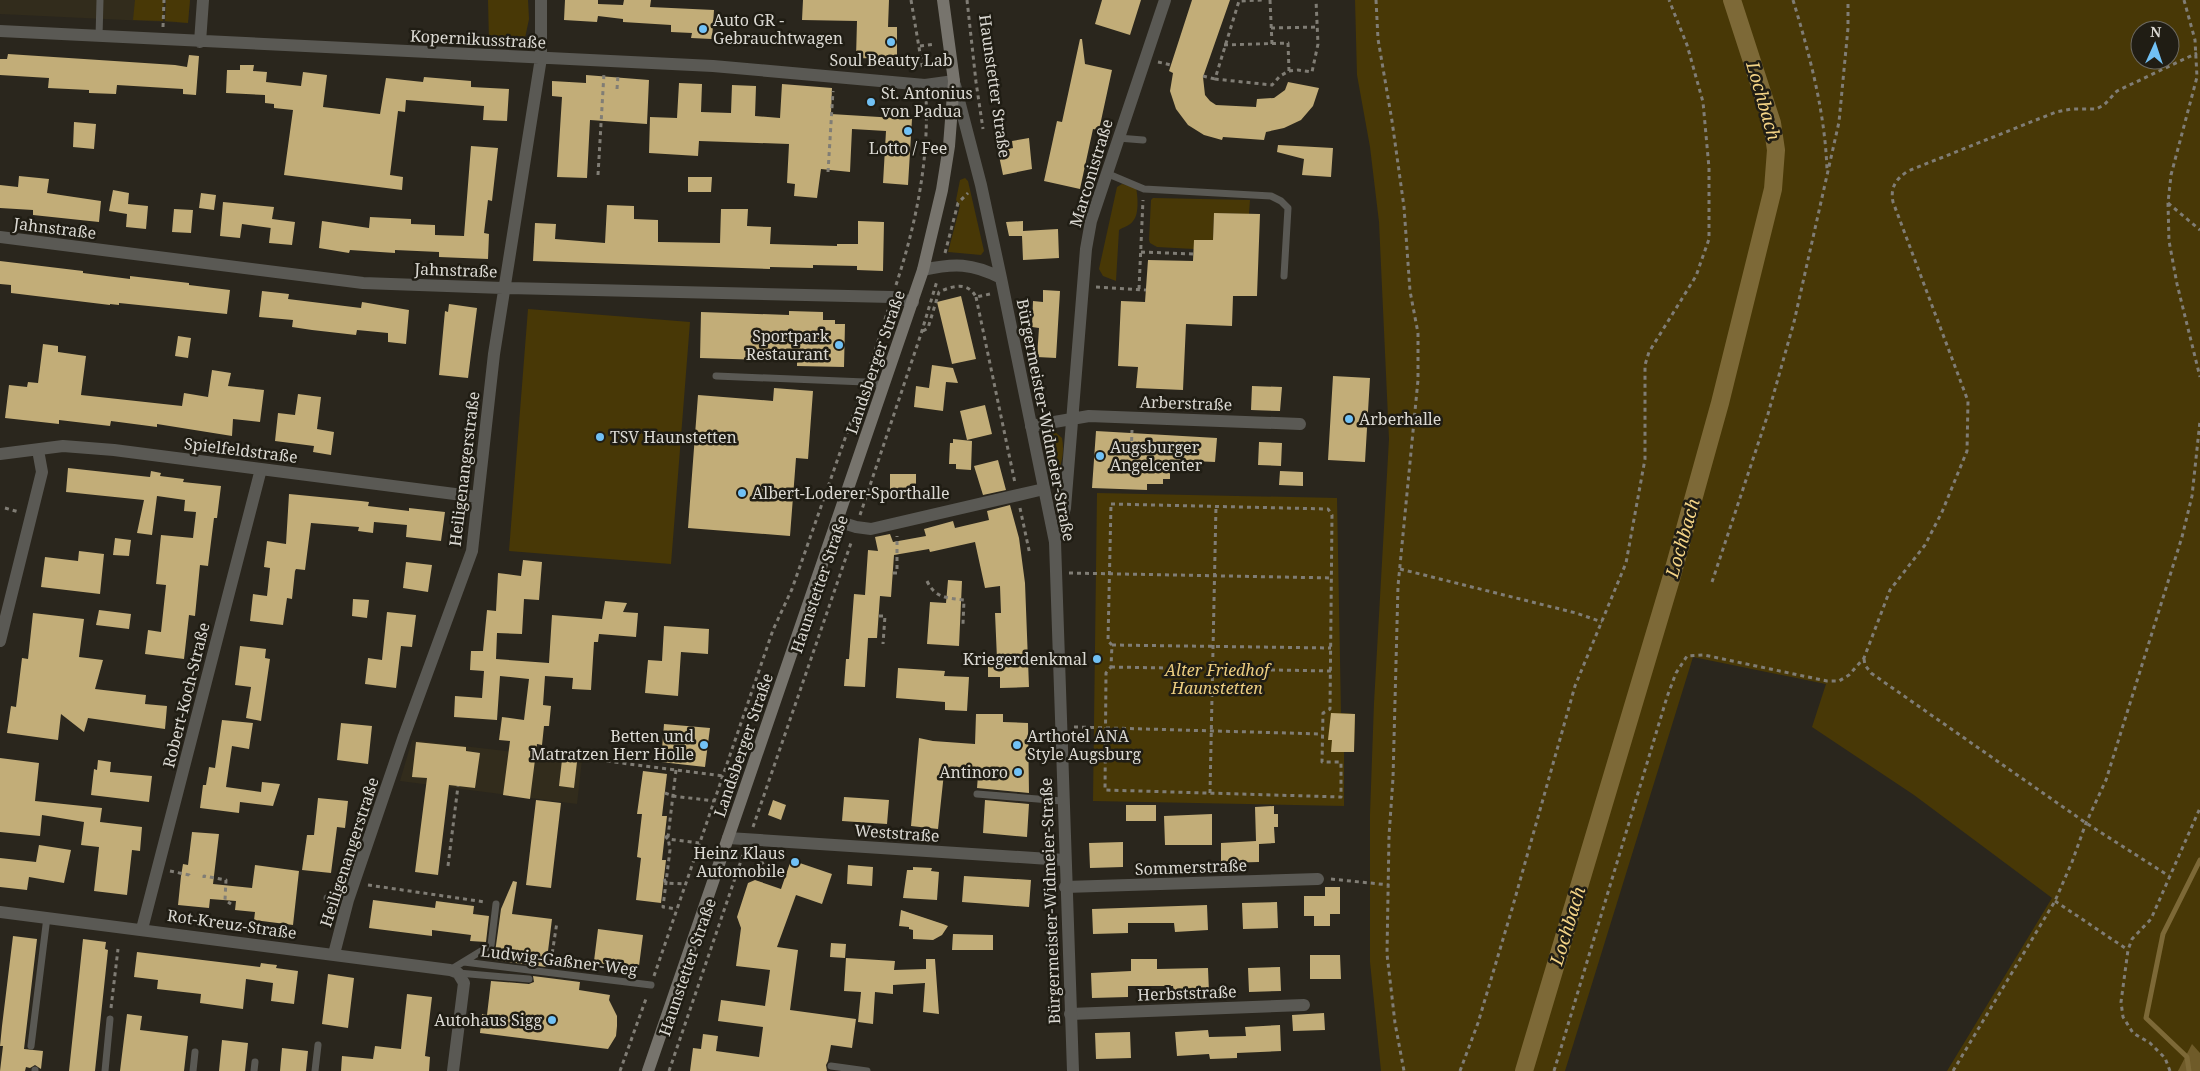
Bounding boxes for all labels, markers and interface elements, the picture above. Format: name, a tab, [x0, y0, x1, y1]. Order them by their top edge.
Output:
place label: Auto GR - Gebrauchtwagen	[713, 9, 843, 49]
street label: Haunstetter Straße	[974, 13, 1016, 159]
north arrow	[2130, 20, 2180, 70]
text: N	[2150, 22, 2162, 41]
marker: Auto GR - Gebrauchtwagen	[697, 23, 709, 35]
street label: Kopernikusstraße	[409, 24, 547, 54]
marker: Soul Beauty Lab	[885, 36, 897, 48]
place label: Soul Beauty Lab	[829, 49, 953, 71]
water label: Lochbach	[1741, 57, 1787, 143]
place label: St. Antonius von Padua	[881, 82, 973, 122]
marker: St. Antonius von Padua	[865, 96, 877, 108]
street label: Marconistraße	[1064, 116, 1118, 230]
marker: Lotto / Fee	[902, 125, 914, 137]
place label: Lotto / Fee	[869, 137, 947, 159]
street label: Jahnstraße	[11, 212, 98, 244]
street label: Jahnstraße	[413, 258, 498, 282]
street label: Landsberger Straße	[840, 287, 910, 437]
street label: Bürgermeister-Widmeier-Straße	[1012, 297, 1080, 543]
place label: Sportpark Restaurant	[746, 325, 830, 365]
marker: Sportpark Restaurant	[833, 339, 845, 351]
street label: Heiligenangerstraße	[444, 390, 484, 548]
street label: Arberstraße	[1139, 390, 1233, 416]
place label: Arberhalle	[1359, 408, 1441, 430]
marker: Arberhalle	[1343, 413, 1355, 425]
place label: TSV Haunstetten	[610, 426, 737, 448]
marker: TSV Haunstetten	[594, 431, 606, 443]
street label: Spielfeldstraße	[183, 432, 299, 468]
place label: Augsburger Angelcenter	[1110, 436, 1203, 476]
marker: Augsburger Angelcenter	[1094, 450, 1106, 462]
place label: Albert-Loderer-Sporthalle	[752, 482, 950, 504]
marker: Albert-Loderer-Sporthalle	[736, 487, 748, 499]
water label: Lochbach	[1659, 495, 1705, 581]
street label: Haunstetter Straße	[785, 512, 853, 656]
street label: Robert-Koch-Straße	[157, 620, 215, 770]
place label: Kriegerdenkmal	[963, 648, 1087, 670]
marker: Kriegerdenkmal	[1091, 653, 1103, 665]
park label: Alter Friedhof Haunstetten	[1164, 659, 1272, 699]
street label: Landsberger Straße	[708, 670, 778, 820]
place label: Betten und Matratzen Herr Holle	[530, 725, 694, 765]
place label: Arthotel ANA Style Augsburg	[1027, 725, 1142, 765]
marker: Betten und Matratzen Herr Holle	[698, 739, 710, 751]
marker: Arthotel ANA Style Augsburg	[1011, 739, 1023, 751]
place label: Antinoro	[939, 761, 1008, 783]
marker: Antinoro	[1012, 766, 1024, 778]
street label: Heiligenangerstraße	[314, 774, 384, 930]
street label: Bürgermeister-Widmeier-Straße	[1035, 777, 1065, 1025]
street label: Weststraße	[854, 819, 940, 847]
place label: Heinz Klaus Automobile	[693, 842, 785, 882]
street label: Sommerstraße	[1135, 854, 1247, 880]
marker: Heinz Klaus Automobile	[789, 856, 801, 868]
water label: Lochbach	[1543, 883, 1590, 969]
street label: Haunstetter Straße	[653, 895, 721, 1039]
street label: Rot-Kreuz-Straße	[166, 904, 298, 944]
street label: Ludwig-Gaßner-Weg	[479, 939, 639, 981]
street label: Herbststraße	[1137, 980, 1237, 1006]
place label: Autohaus Sigg	[434, 1009, 542, 1031]
marker: Autohaus Sigg	[546, 1014, 558, 1026]

